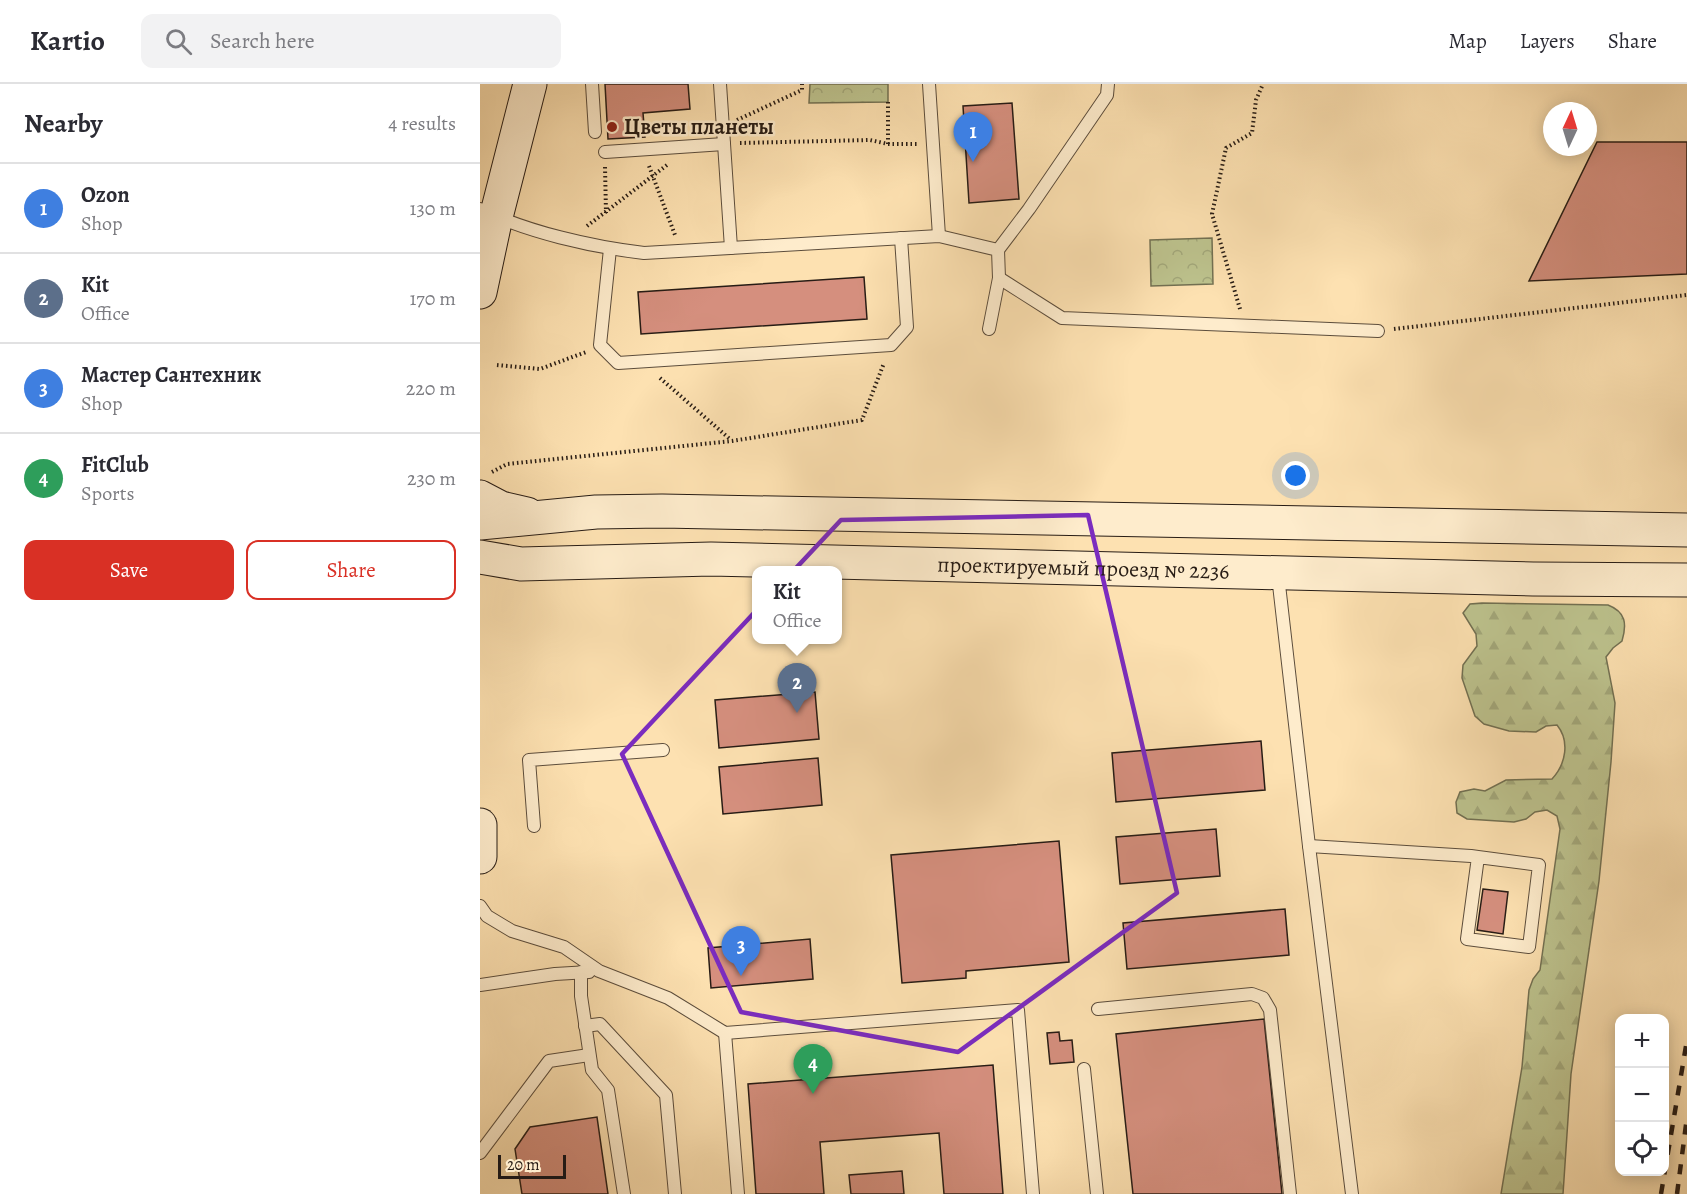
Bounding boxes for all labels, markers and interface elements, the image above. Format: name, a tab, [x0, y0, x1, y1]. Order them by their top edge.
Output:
search box	[141, 14, 561, 68]
text: Kartio	[30, 22, 105, 60]
icon: search	[162, 25, 195, 58]
text: Search here	[210, 26, 315, 56]
text: Map	[1448, 27, 1487, 55]
text: Layers	[1520, 27, 1575, 55]
text: Share	[1608, 27, 1657, 55]
north arrow	[1543, 102, 1597, 156]
text: Nearby	[24, 106, 103, 141]
text: 4 results	[388, 110, 456, 137]
place label: Цветы планеты	[624, 112, 774, 142]
pin: 1	[954, 112, 992, 162]
marker: Цветы планеты	[605, 120, 619, 134]
text: Ozon	[81, 180, 130, 210]
text: 1	[40, 195, 47, 222]
text: 130 m	[410, 195, 456, 222]
text: Shop	[81, 210, 123, 237]
text: Kit	[81, 270, 109, 300]
text: 2	[39, 285, 48, 312]
text: 170 m	[410, 285, 456, 312]
text: Office	[81, 300, 130, 327]
text: Мастер Сантехник	[81, 360, 261, 390]
text: 3	[39, 375, 48, 402]
text: 220 m	[406, 375, 456, 402]
text: Shop	[81, 390, 123, 417]
text: FitClub	[81, 450, 149, 480]
your location	[1281, 461, 1310, 490]
text: 4	[39, 465, 48, 492]
text: 230 m	[407, 465, 456, 492]
text: Sports	[81, 480, 134, 507]
button: Save	[24, 540, 234, 600]
button: Share	[246, 540, 456, 600]
street label: проектируемый проезд № 2236	[937, 550, 1230, 587]
popup	[752, 566, 842, 644]
text: Kit	[773, 577, 801, 607]
text: Office	[773, 607, 821, 634]
pin: 2	[778, 664, 816, 713]
pin: 3	[722, 926, 760, 976]
map controls	[1615, 1014, 1669, 1176]
button: +	[1615, 1014, 1669, 1068]
pin: 4	[794, 1044, 832, 1094]
button: −	[1615, 1068, 1669, 1122]
button: locate	[1615, 1122, 1669, 1176]
scale bar	[498, 1152, 566, 1180]
text: 20 m	[507, 1154, 540, 1176]

